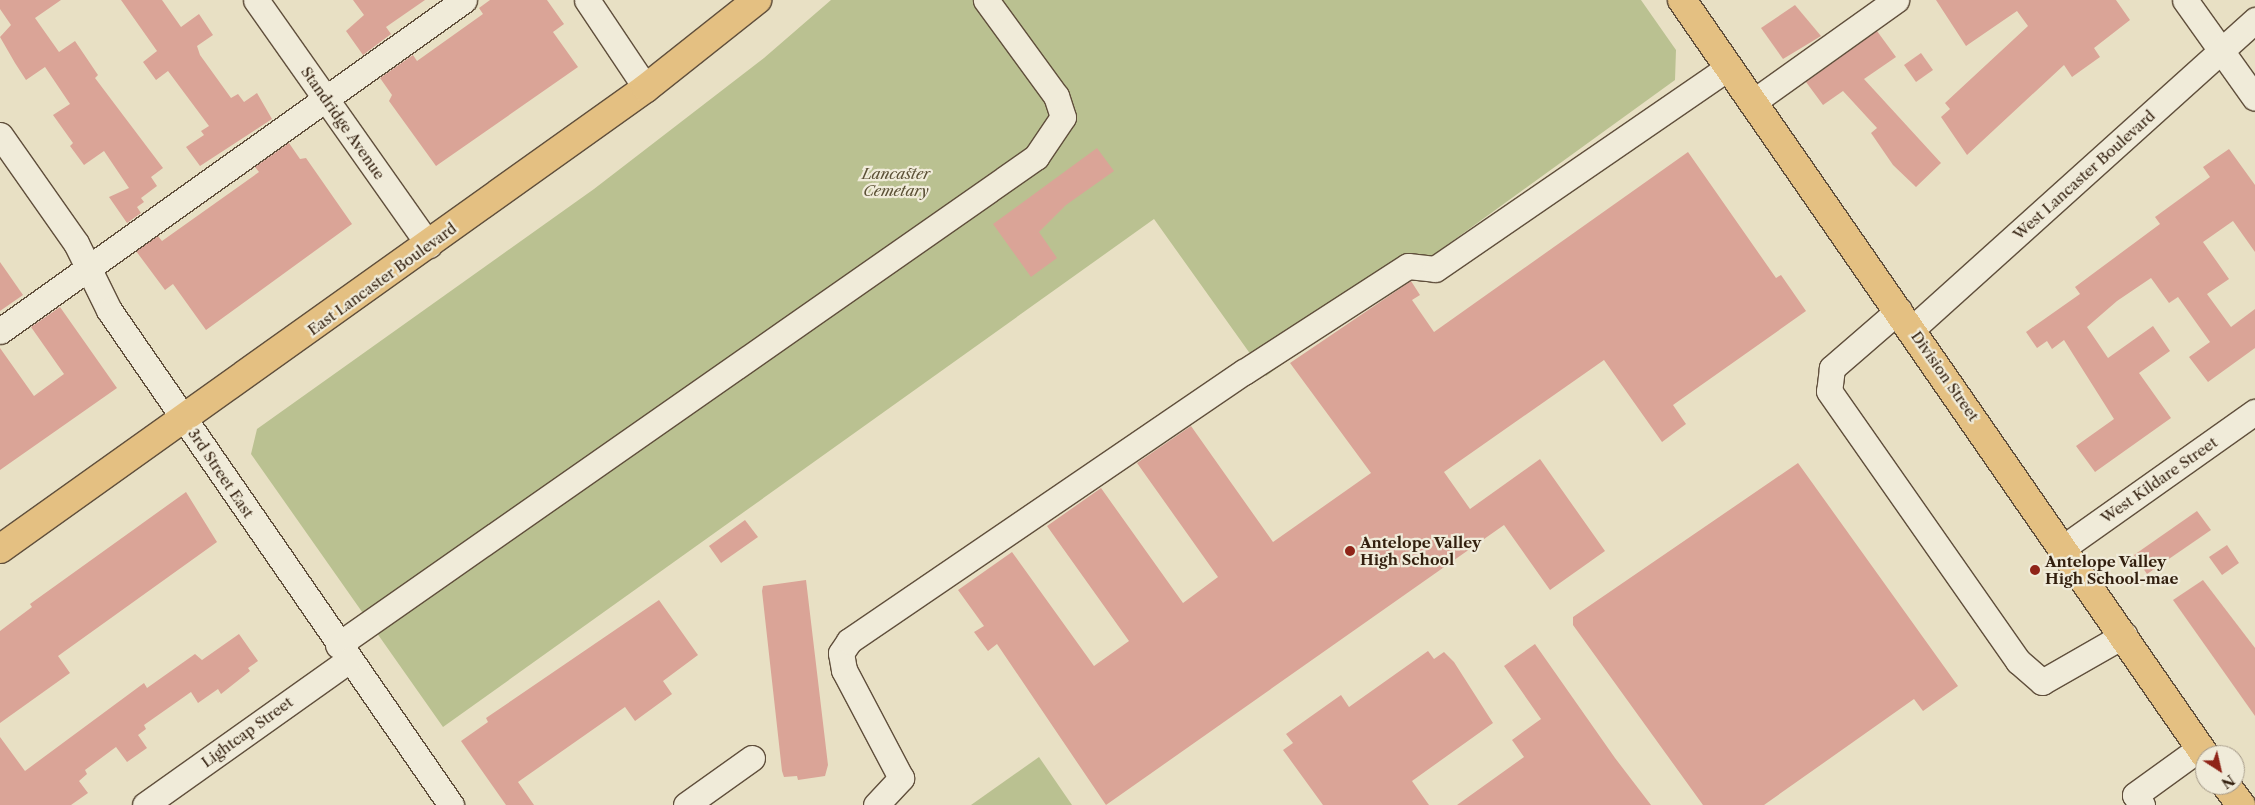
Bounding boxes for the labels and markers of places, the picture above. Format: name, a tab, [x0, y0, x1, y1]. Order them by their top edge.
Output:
place label: Antelope Valley High School	[1360, 533, 1482, 568]
marker: Antelope Valley High School	[1344, 545, 1356, 557]
place label: Antelope Valley High School-mae	[2045, 552, 2178, 587]
marker: Antelope Valley High School-mae	[2029, 564, 2041, 576]

